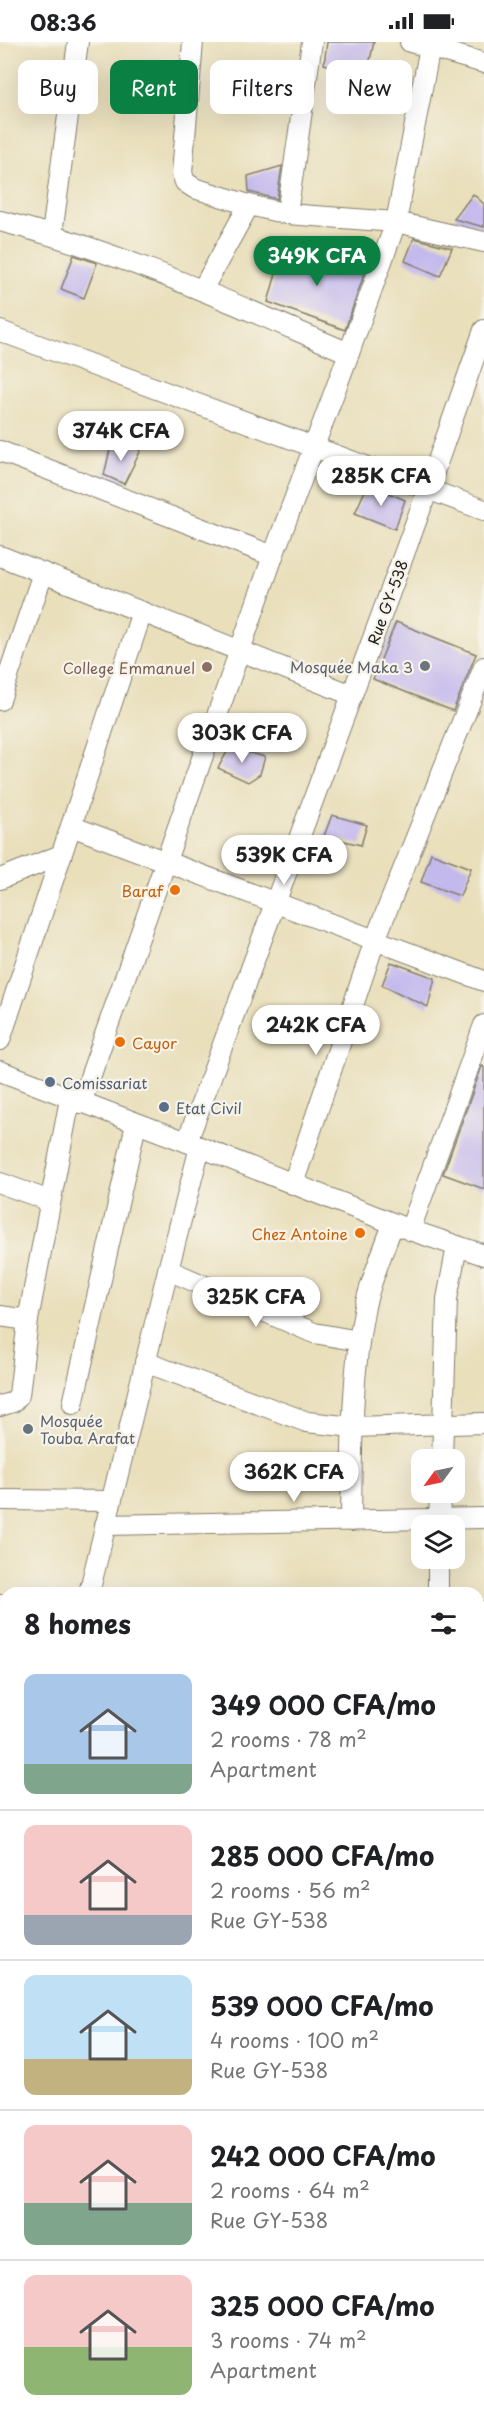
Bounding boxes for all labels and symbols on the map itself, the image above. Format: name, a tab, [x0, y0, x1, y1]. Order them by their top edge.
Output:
pin: 349K CFA	[255, 236, 379, 287]
pin: 374K CFA	[59, 411, 183, 462]
pin: 285K CFA	[319, 456, 443, 507]
street label: Rue GY-538	[361, 556, 413, 648]
place label: Mosquée Maka 3	[290, 655, 413, 678]
place label: College Emmanuel	[63, 656, 195, 679]
marker: Mosquée Maka 3	[418, 659, 432, 673]
marker: College Emmanuel	[200, 660, 214, 674]
pin: 303K CFA	[180, 713, 304, 764]
pin: 539K CFA	[222, 835, 346, 886]
place label: Baraf	[122, 879, 164, 902]
marker: Baraf	[168, 883, 182, 897]
pin: 242K CFA	[254, 1005, 378, 1056]
place label: Cayor	[132, 1031, 177, 1054]
marker: Cayor	[113, 1035, 127, 1049]
place label: Comissariat	[62, 1071, 147, 1094]
marker: Comissariat	[43, 1075, 57, 1089]
place label: Etat Civil	[176, 1096, 242, 1119]
marker: Etat Civil	[157, 1100, 171, 1114]
place label: Chez Antoine	[251, 1222, 348, 1245]
marker: Chez Antoine	[353, 1226, 367, 1240]
pin: 325K CFA	[194, 1277, 318, 1328]
place label: Mosquée Touba Arafat	[40, 1409, 135, 1449]
marker: Mosquée Touba Arafat	[21, 1422, 35, 1436]
north arrow	[411, 1449, 465, 1503]
pin: 362K CFA	[232, 1452, 356, 1503]

